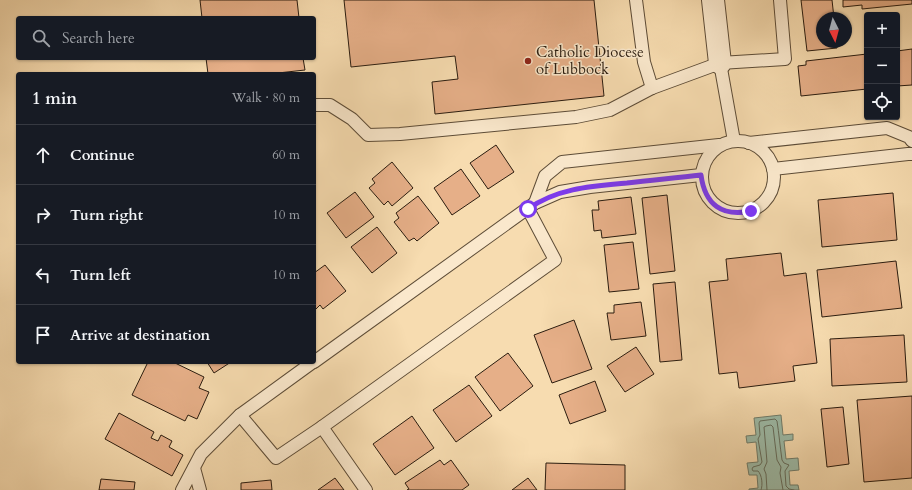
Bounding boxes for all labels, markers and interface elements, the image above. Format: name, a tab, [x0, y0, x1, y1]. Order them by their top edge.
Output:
north arrow	[816, 12, 852, 48]
map controls	[864, 12, 900, 120]
button: +	[864, 12, 900, 48]
search box	[16, 16, 316, 60]
icon: search	[30, 27, 52, 49]
text: Search here	[62, 28, 135, 48]
place label: Catholic Diocese of Lubbock	[536, 42, 644, 79]
button: −	[864, 48, 900, 84]
marker: Catholic Diocese of Lubbock	[523, 56, 533, 66]
button: locate	[864, 84, 900, 120]
text: 1 min	[32, 87, 77, 110]
text: Walk · 80 m	[232, 89, 300, 107]
icon: ahead	[32, 144, 54, 166]
text: Continue	[70, 145, 135, 165]
text: 60 m	[272, 146, 300, 164]
route start	[519, 200, 537, 218]
route end	[742, 202, 760, 220]
icon: right	[32, 204, 54, 226]
text: Turn right	[70, 205, 143, 225]
text: 10 m	[272, 206, 300, 224]
icon: left	[32, 264, 54, 286]
text: Turn left	[70, 265, 131, 285]
text: 10 m	[272, 266, 300, 284]
icon: arrive	[32, 324, 54, 346]
text: Arrive at destination	[70, 325, 210, 345]

